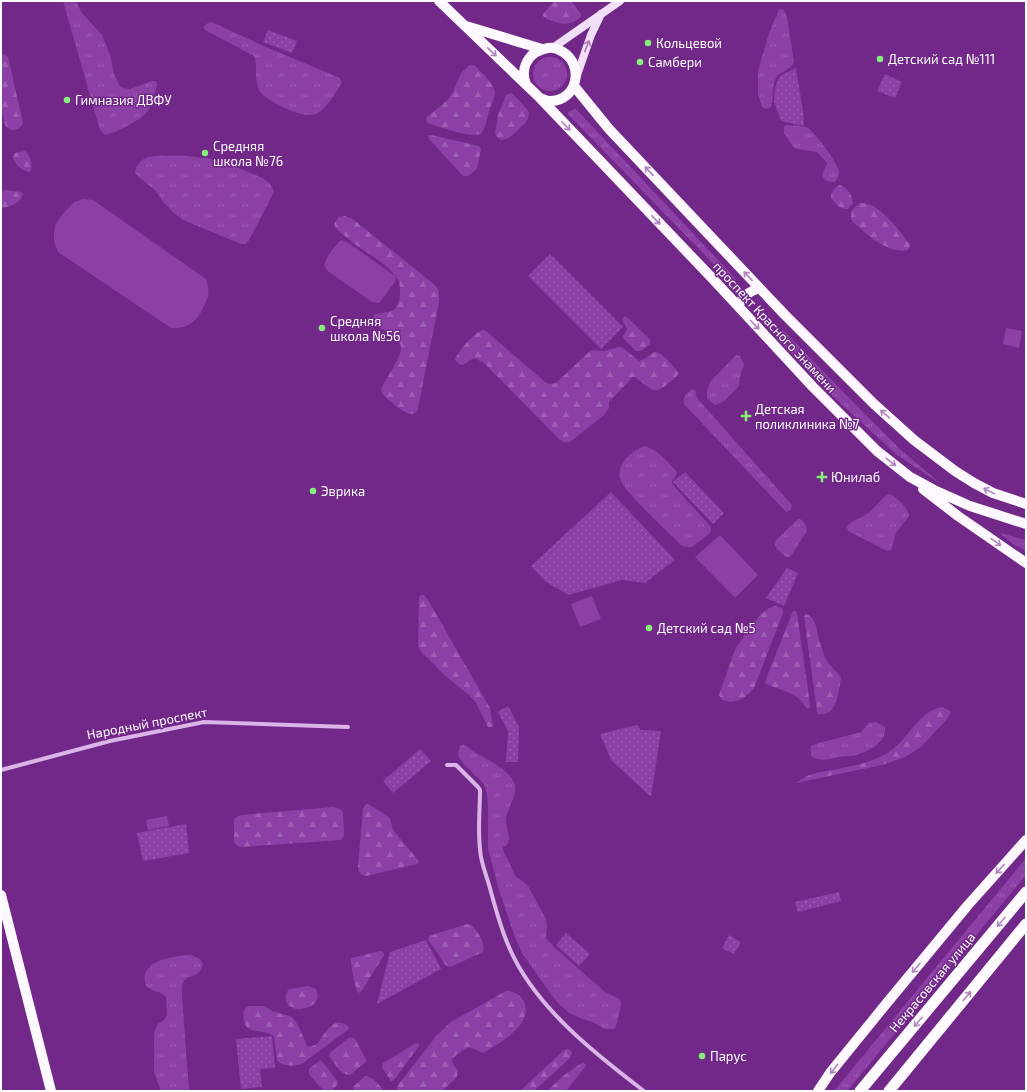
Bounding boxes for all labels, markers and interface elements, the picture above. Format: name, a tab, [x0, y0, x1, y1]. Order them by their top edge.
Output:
place label: Кольцевой	[656, 35, 722, 51]
marker: Кольцевой	[643, 38, 653, 48]
one-way arrow	[584, 40, 592, 52]
one-way arrow	[487, 47, 497, 56]
place label: Детский сад №111	[888, 51, 995, 67]
place label: Самбери	[648, 54, 702, 70]
marker: Детский сад №111	[875, 54, 885, 64]
marker: Самбери	[635, 57, 645, 67]
place label: Гимназия ДВФУ	[75, 92, 172, 108]
marker: Гимназия ДВФУ	[62, 95, 72, 105]
one-way arrow	[562, 121, 571, 131]
place label: Средняя школа №76	[213, 138, 283, 169]
marker: Средняя школа №76	[200, 148, 210, 158]
one-way arrow	[644, 166, 653, 176]
one-way arrow	[652, 215, 661, 225]
street label: проспект Красного Знамени	[710, 258, 840, 396]
one-way arrow	[743, 271, 752, 281]
place label: Средняя школа №56	[330, 313, 400, 344]
one-way arrow	[751, 320, 760, 330]
marker: Средняя школа №56	[317, 323, 327, 333]
place label: Детская поликлиника №7	[755, 401, 860, 432]
one-way arrow	[880, 409, 890, 419]
marker: Детская поликлиника №7	[740, 410, 752, 422]
one-way arrow	[886, 458, 897, 466]
place label: Юнилаб	[831, 469, 880, 485]
marker: Юнилаб	[816, 471, 828, 483]
place label: Эврика	[321, 483, 365, 499]
marker: Эврика	[308, 486, 318, 496]
one-way arrow	[984, 487, 996, 494]
one-way arrow	[991, 538, 1002, 546]
place label: Детский сад №5	[657, 620, 756, 636]
marker: Детский сад №5	[644, 623, 654, 633]
street label: Народный проспект	[85, 703, 209, 743]
one-way arrow	[996, 864, 1005, 875]
one-way arrow	[997, 916, 1006, 927]
street label: Некрасовская улица	[886, 929, 978, 1035]
one-way arrow	[911, 963, 920, 974]
one-way arrow	[963, 990, 971, 1001]
one-way arrow	[913, 1016, 922, 1027]
place label: Парус	[710, 1048, 747, 1064]
marker: Парус	[697, 1051, 707, 1061]
one-way arrow	[829, 1064, 838, 1074]

